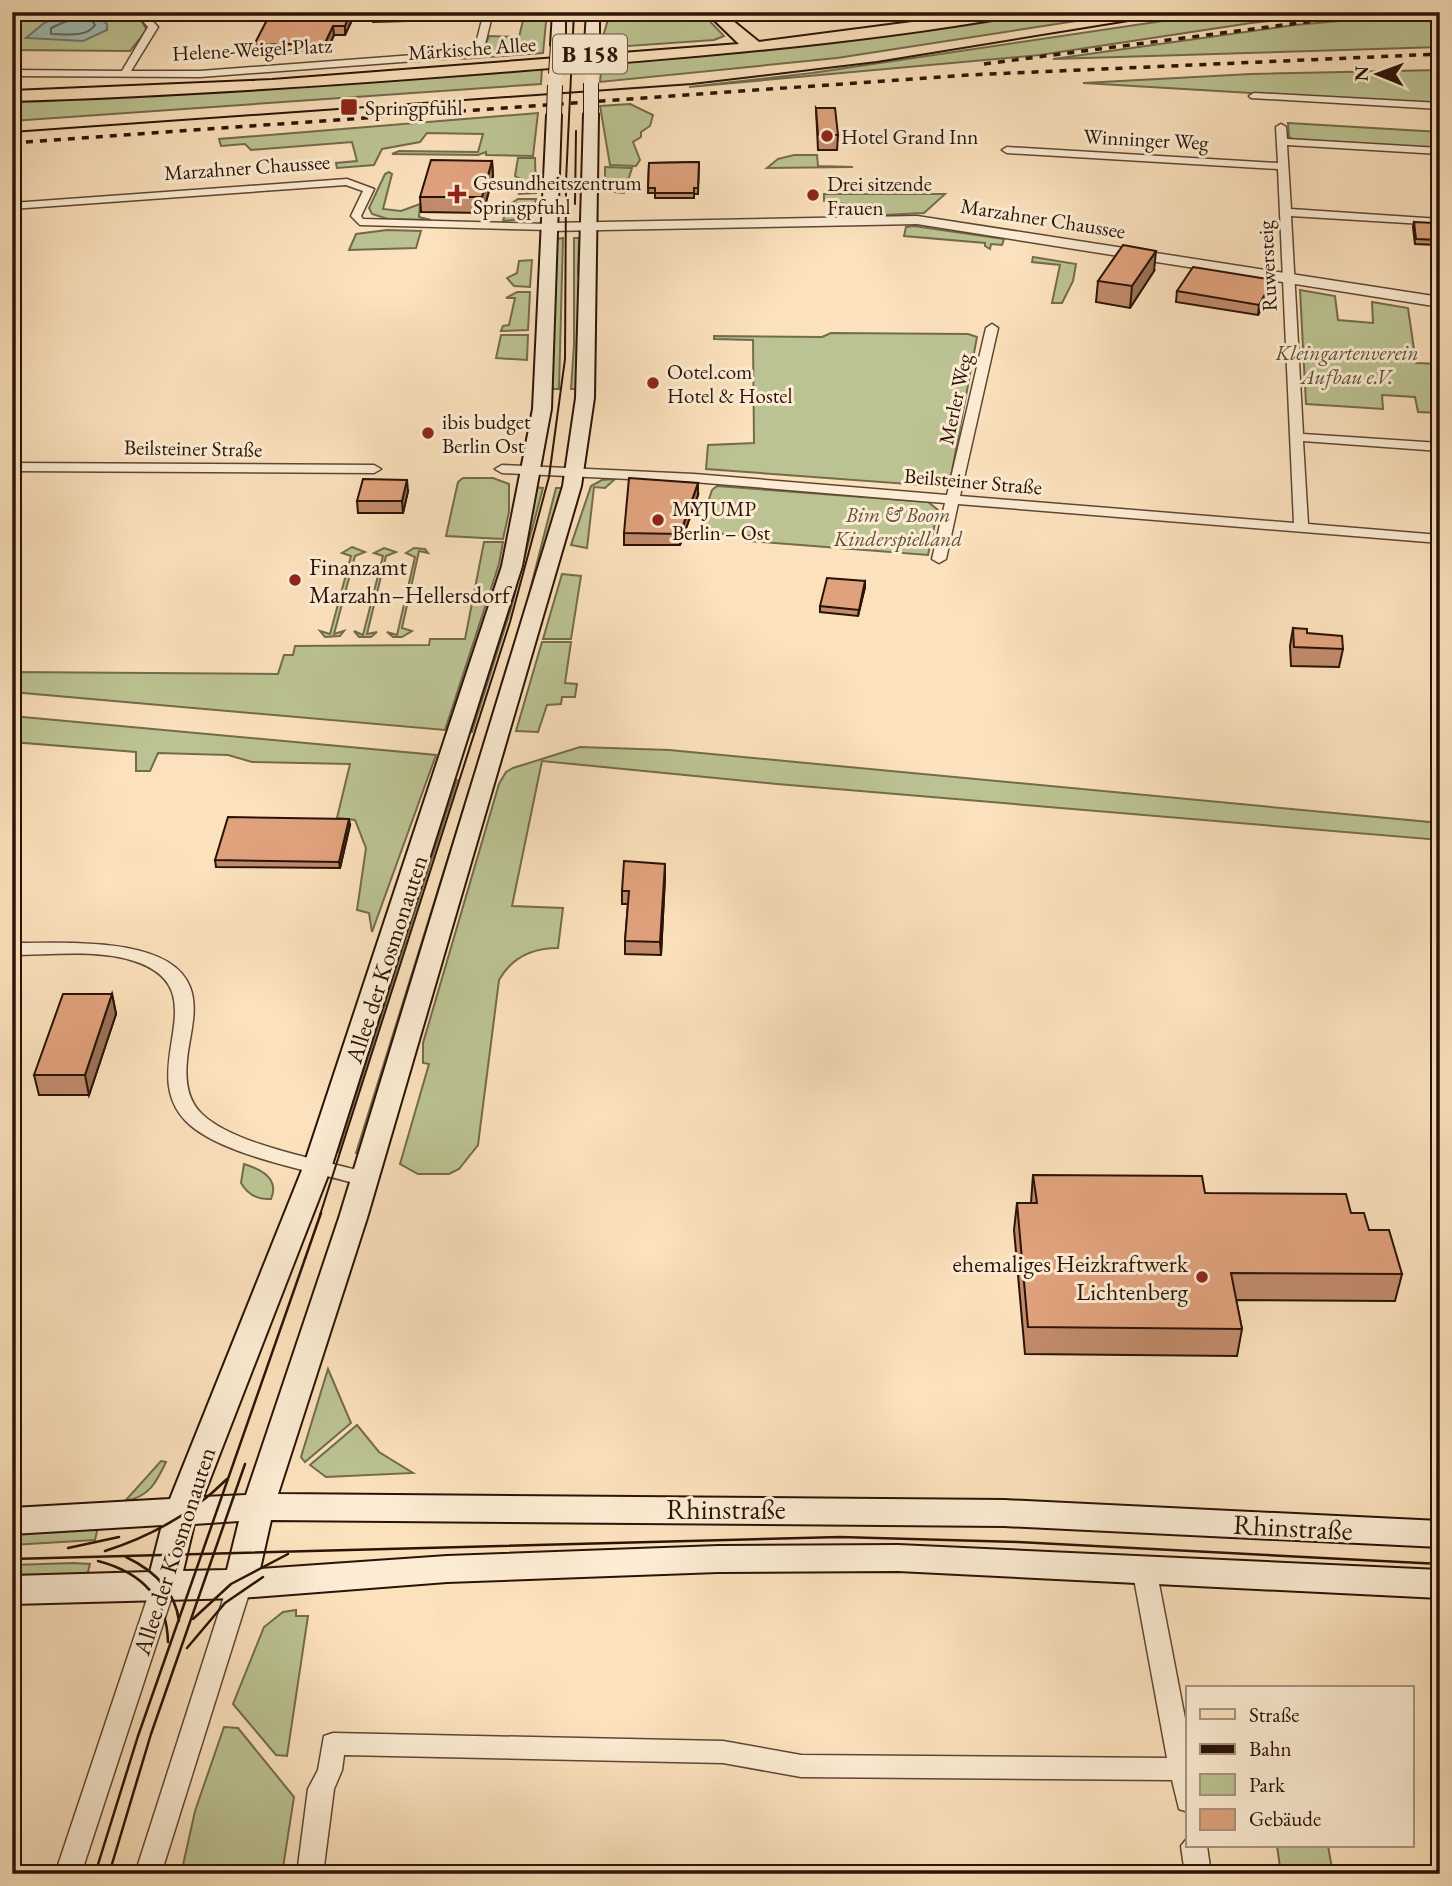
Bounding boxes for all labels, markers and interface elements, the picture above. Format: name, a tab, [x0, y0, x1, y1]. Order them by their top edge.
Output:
street label: Märkische Allee	[407, 30, 537, 66]
street label: Helene-Weigel-Platz	[171, 31, 333, 67]
road number: B 158	[553, 34, 627, 74]
north arrow	[1344, 38, 1414, 108]
text: N	[1349, 65, 1374, 82]
place label: Springpfuhl	[365, 94, 463, 121]
marker: Springpfuhl	[339, 97, 359, 117]
street label: Winninger Weg	[1083, 122, 1210, 156]
place label: Hotel Grand Inn	[841, 123, 978, 150]
marker: Hotel Grand Inn	[819, 128, 835, 144]
street label: Marzahner Chaussee	[163, 148, 331, 186]
place label: Gesundheitszentrum Springpfuhl	[473, 169, 642, 220]
place label: Drei sitzende Frauen	[827, 170, 932, 221]
marker: Gesundheitszentrum Springpfuhl	[447, 184, 467, 204]
marker: Drei sitzende Frauen	[805, 187, 821, 203]
street label: Marzahner Chaussee	[959, 192, 1127, 244]
street label: Ruwersteig	[1251, 219, 1283, 312]
park label: Kleingartenverein Aufbau e.V.	[1274, 339, 1419, 390]
street label: Merler Weg	[932, 350, 978, 447]
place label: Ootel.com Hotel & Hostel	[667, 358, 793, 409]
marker: Ootel.com Hotel & Hostel	[645, 375, 661, 391]
place label: ibis budget Berlin Ost	[442, 408, 531, 459]
marker: ibis budget Berlin Ost	[420, 425, 436, 441]
street label: Beilsteiner Straße	[124, 433, 262, 463]
street label: Beilsteiner Straße	[903, 462, 1043, 500]
place label: MYJUMP Berlin – Ost	[672, 495, 771, 546]
park label: Bim & Boom Kinderspielland	[833, 501, 962, 552]
marker: MYJUMP Berlin – Ost	[650, 512, 666, 528]
place label: Finanzamt Marzahn–Hellersdorf	[309, 551, 513, 610]
marker: Finanzamt Marzahn–Hellersdorf	[287, 572, 303, 588]
street label: Allee der Kosmonauten	[337, 851, 434, 1068]
place label: ehemaliges Heizkraftwerk Lichtenberg	[952, 1248, 1189, 1307]
marker: ehemaliges Heizkraftwerk Lichtenberg	[1194, 1269, 1210, 1285]
street label: Allee der Kosmonauten	[125, 1443, 222, 1660]
street label: Rhinstraße	[666, 1491, 786, 1527]
street label: Rhinstraße	[1232, 1506, 1354, 1548]
legend	[1186, 1686, 1414, 1848]
text: Straße	[1249, 1701, 1300, 1728]
text: Bahn	[1249, 1735, 1292, 1762]
text: Park	[1249, 1771, 1286, 1798]
text: Gebäude	[1249, 1805, 1321, 1832]

